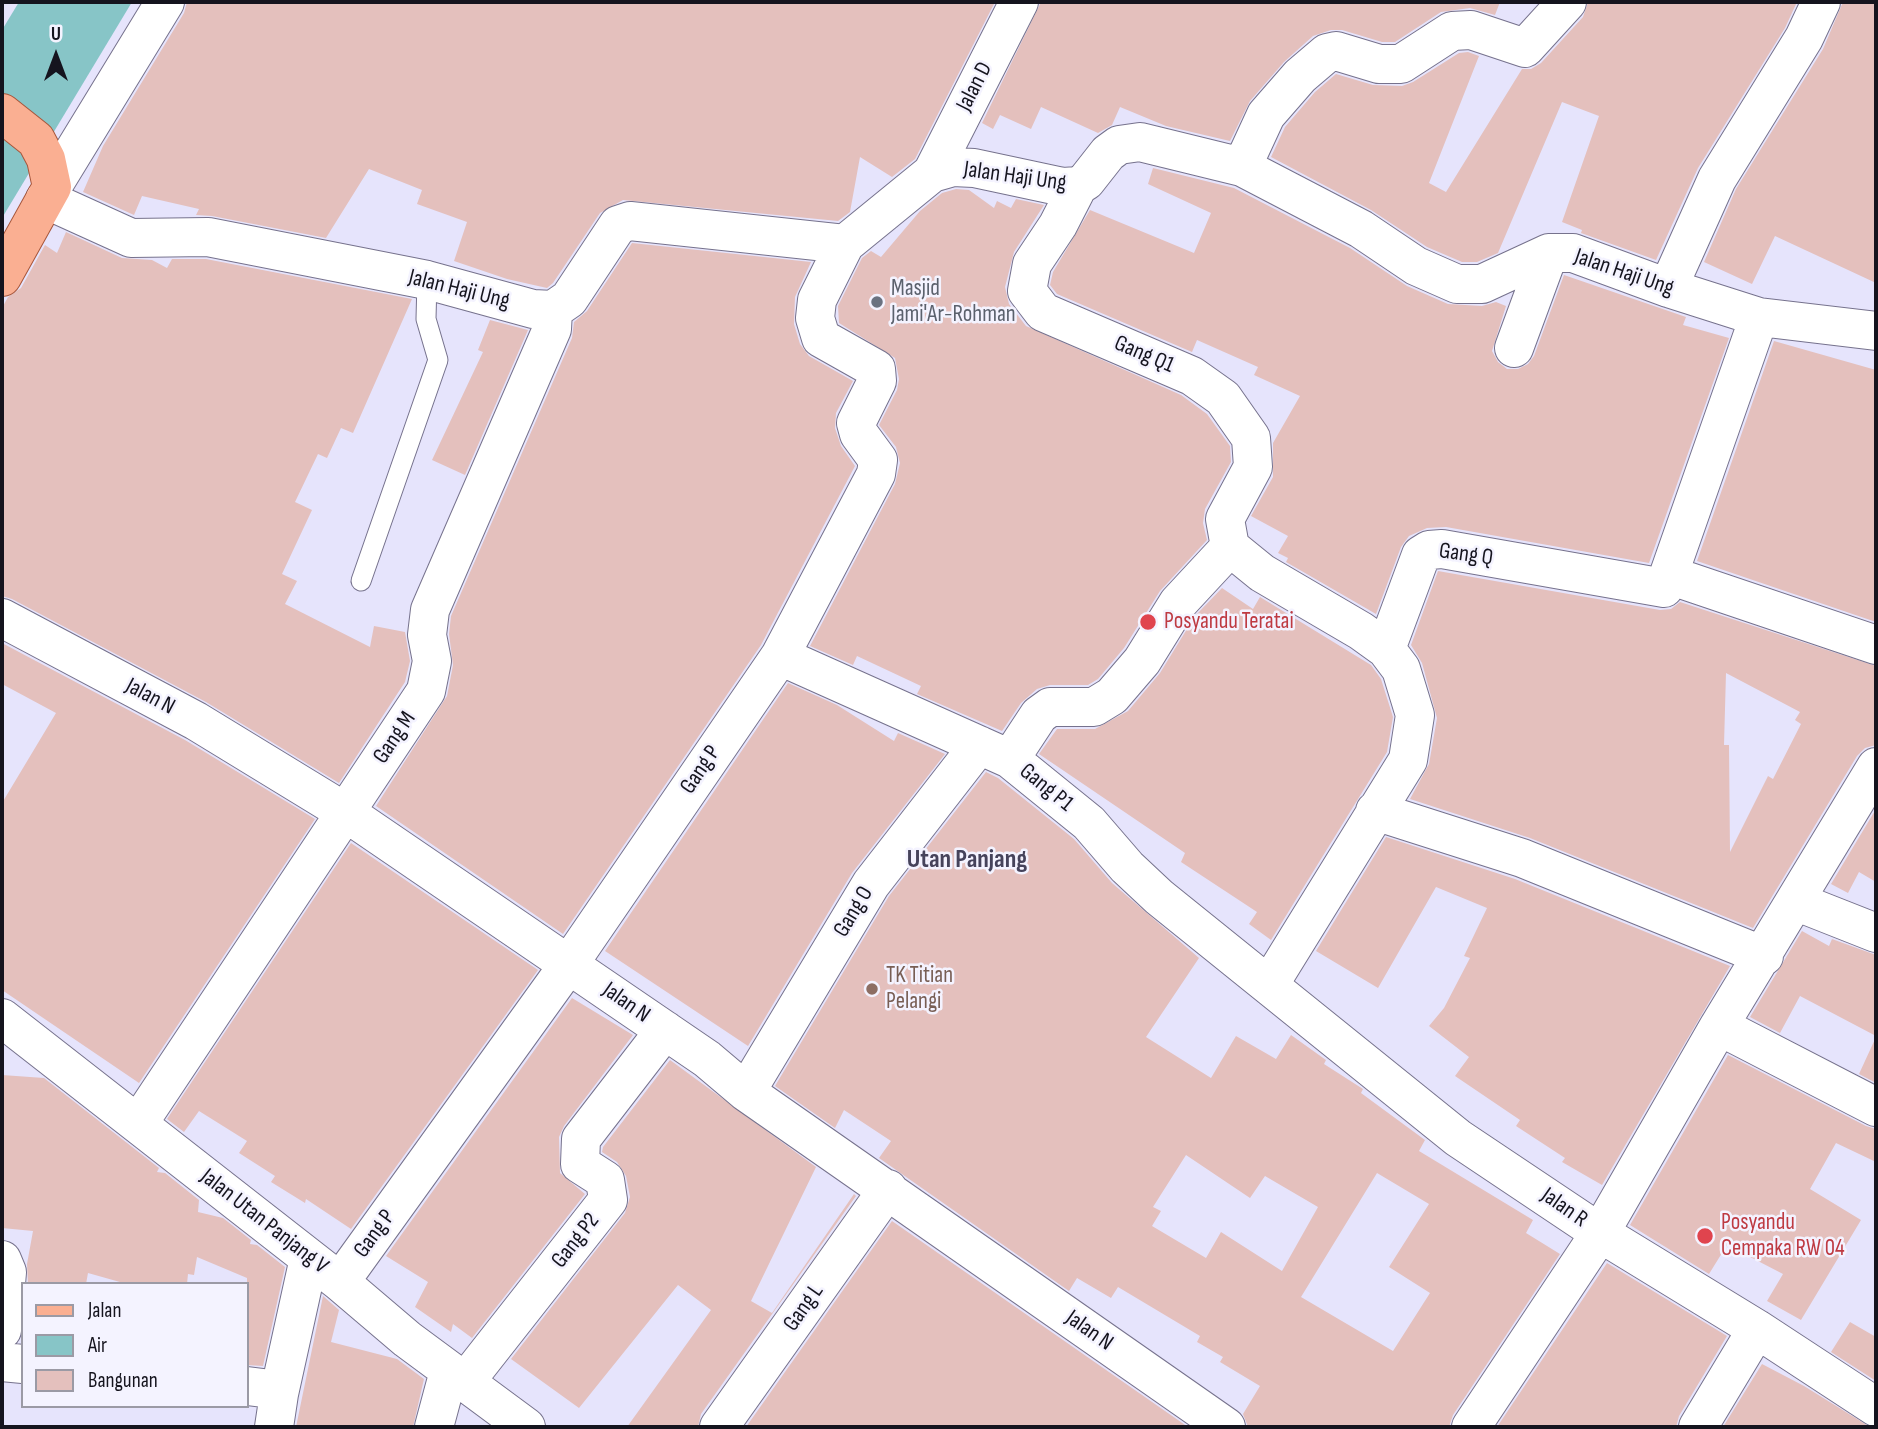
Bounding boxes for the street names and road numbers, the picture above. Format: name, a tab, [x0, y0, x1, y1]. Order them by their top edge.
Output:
street label: Jalan D	[951, 58, 999, 116]
street label: Jalan Haji Ung	[962, 156, 1068, 198]
street label: Jalan Haji Ung	[1571, 243, 1677, 303]
street label: Jalan Haji Ung	[406, 264, 512, 316]
street label: Gang Q1	[1110, 330, 1178, 380]
street label: Gang Q	[1437, 538, 1495, 572]
street label: Jalan N	[121, 673, 179, 721]
street label: Gang M	[368, 707, 422, 769]
street label: Gang P	[675, 740, 727, 800]
street label: Gang P1	[1014, 758, 1078, 818]
street label: Gang O	[828, 882, 880, 942]
street label: Jalan N	[597, 977, 655, 1029]
street label: Jalan Utan Panjang V	[194, 1163, 334, 1281]
street label: Jalan R	[1535, 1182, 1593, 1234]
street label: Gang P	[348, 1205, 402, 1263]
street label: Gang P2	[546, 1208, 606, 1274]
street label: Gang L	[778, 1279, 830, 1337]
street label: Jalan N	[1060, 1305, 1118, 1357]

